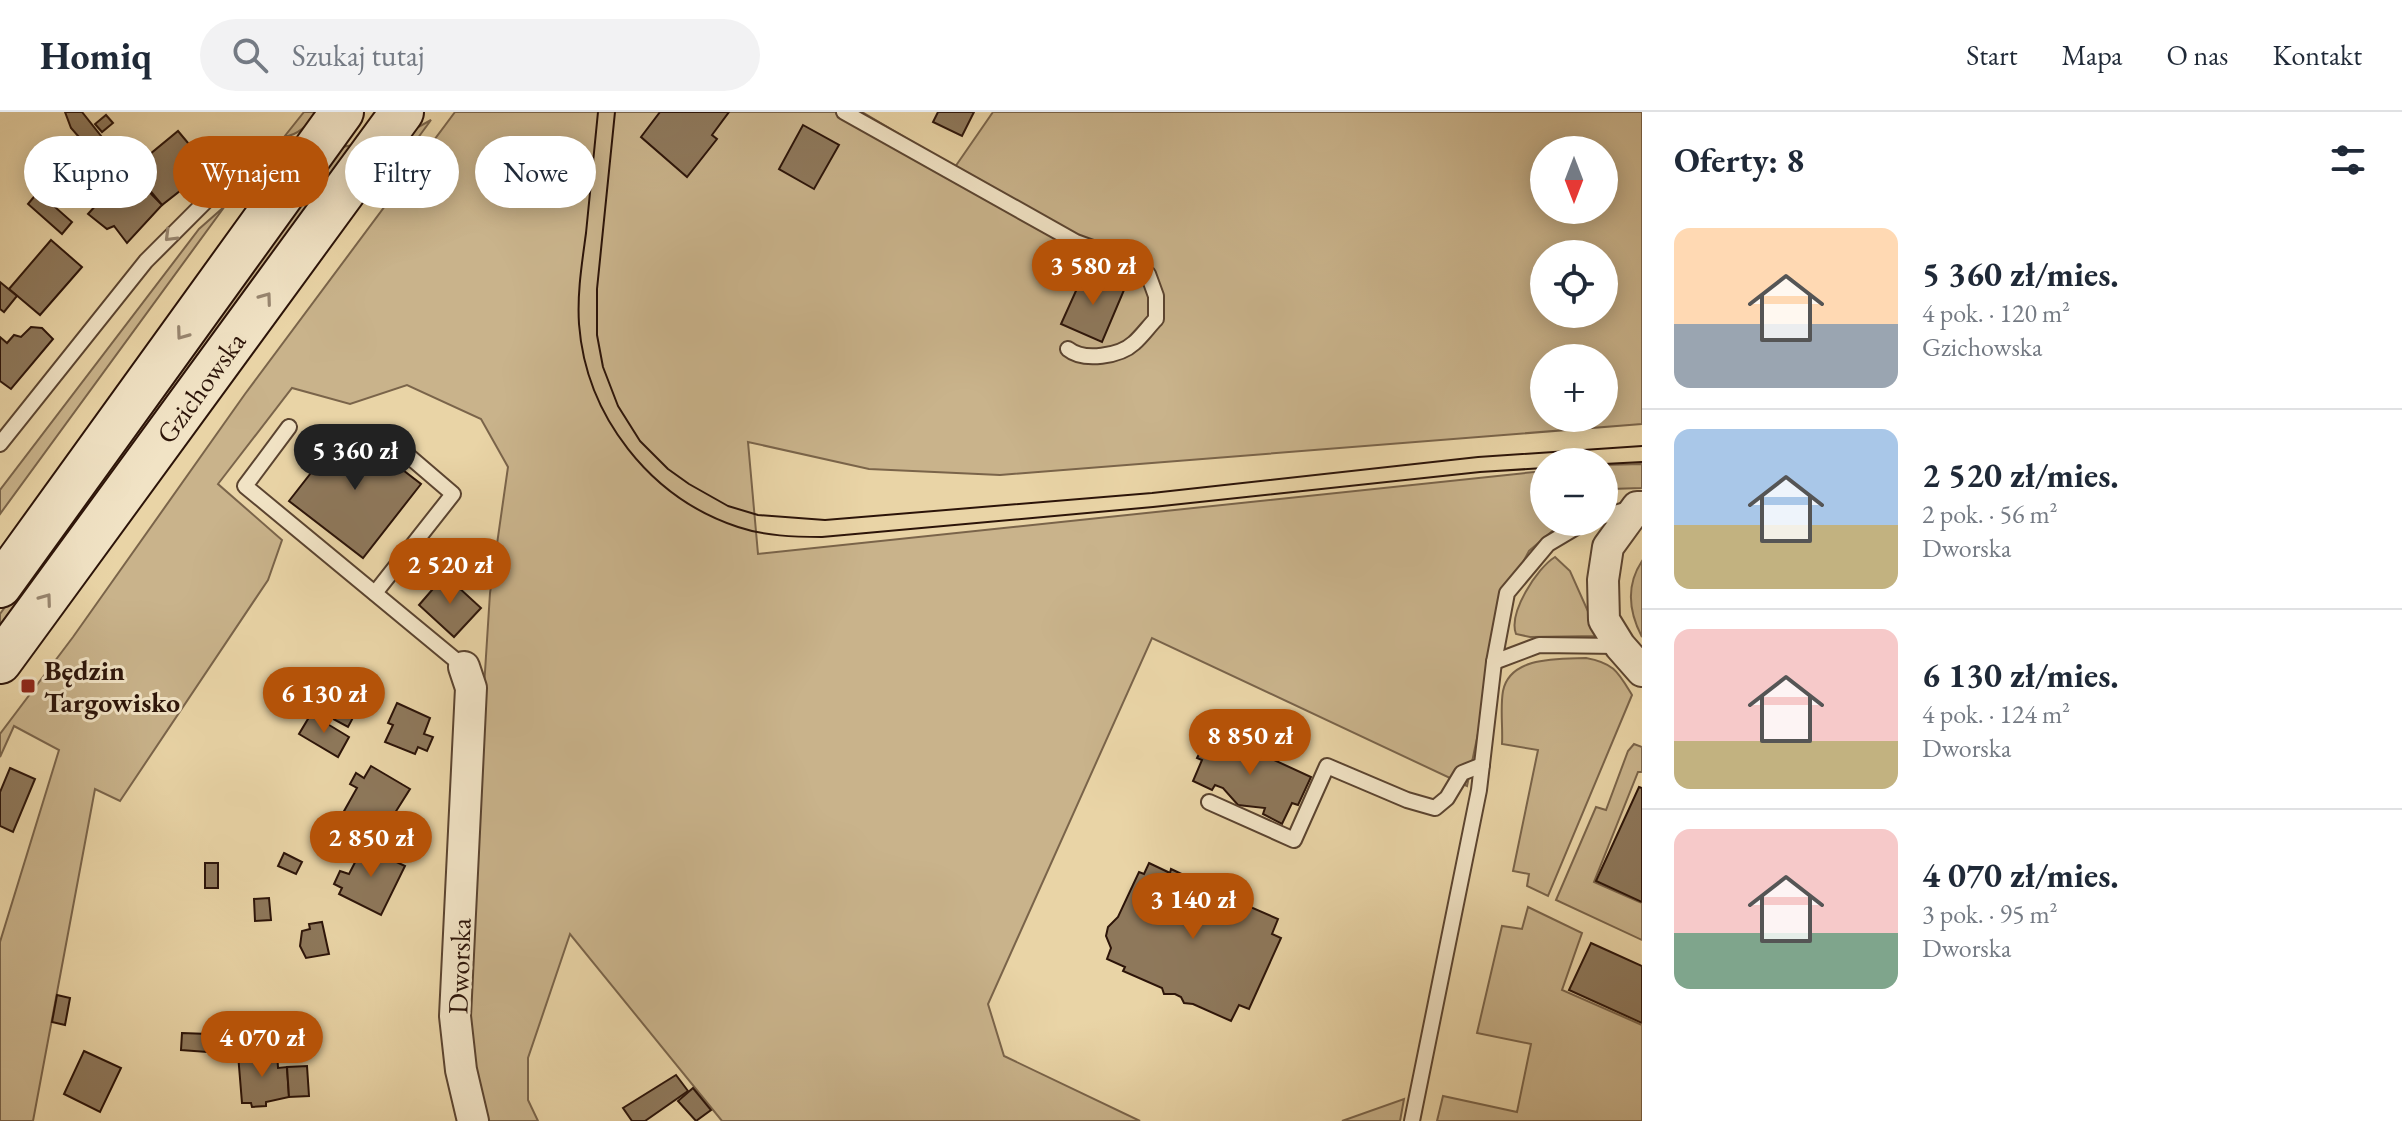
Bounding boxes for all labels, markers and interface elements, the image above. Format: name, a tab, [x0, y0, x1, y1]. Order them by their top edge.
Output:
search box	[200, 19, 760, 91]
text: Homiq	[40, 31, 152, 80]
icon: search	[228, 33, 272, 77]
text: Szukaj tutaj	[292, 36, 425, 75]
text: Start	[1966, 37, 2017, 73]
text: Mapa	[2061, 37, 2122, 73]
text: O nas	[2166, 37, 2228, 73]
text: Kontakt	[2272, 37, 2362, 73]
chip: Kupno	[24, 136, 157, 208]
chip: Wynajem	[173, 136, 329, 208]
chip: Filtry	[345, 136, 459, 208]
chip: Nowe	[475, 136, 596, 208]
north arrow	[1530, 136, 1618, 224]
map controls	[1530, 136, 1618, 536]
text: Oferty: 8	[1674, 138, 1804, 182]
icon: filters	[2326, 138, 2370, 182]
one-way arrow	[165, 227, 179, 242]
pin: 3 580 zł	[1010, 239, 1176, 307]
button: locate	[1530, 240, 1618, 328]
text: 3 580 zł	[1050, 248, 1136, 282]
text: 5 360 zł/mies.	[1922, 252, 2119, 296]
icon: home	[1738, 260, 1834, 356]
one-way arrow	[256, 293, 270, 307]
text: 4 pok. · 120 m²	[1922, 296, 2070, 330]
street label: Gzichowska	[148, 324, 254, 450]
one-way arrow	[177, 325, 192, 340]
text: Gzichowska	[1922, 330, 2042, 364]
button: +	[1530, 344, 1618, 432]
pin: 5 360 zł	[272, 424, 438, 492]
text: 5 360 zł	[312, 433, 398, 467]
button: −	[1530, 448, 1618, 536]
text: 2 520 zł/mies.	[1922, 453, 2119, 497]
icon: home	[1738, 461, 1834, 557]
text: 2 pok. · 56 m²	[1922, 497, 2058, 531]
text: Dworska	[1922, 531, 2011, 565]
pin: 2 520 zł	[367, 538, 533, 606]
text: 2 520 zł	[407, 547, 493, 581]
one-way arrow	[36, 593, 51, 607]
place label: Będzin Targowisko	[44, 652, 180, 720]
text: 6 130 zł/mies.	[1922, 653, 2119, 697]
icon: home	[1738, 661, 1834, 757]
pin: 6 130 zł	[241, 667, 407, 735]
text: 6 130 zł	[281, 676, 367, 710]
marker: Będzin Targowisko	[19, 677, 37, 695]
text: 4 pok. · 124 m²	[1922, 697, 2070, 731]
pin: 8 850 zł	[1167, 709, 1333, 777]
text: 8 850 zł	[1207, 718, 1293, 752]
text: Dworska	[1922, 731, 2011, 765]
pin: 2 850 zł	[288, 811, 454, 879]
text: 2 850 zł	[328, 820, 414, 854]
text: 4 070 zł/mies.	[1922, 853, 2119, 897]
icon: home	[1738, 861, 1834, 957]
pin: 3 140 zł	[1110, 873, 1276, 941]
text: 3 140 zł	[1150, 882, 1236, 916]
text: 3 pok. · 95 m²	[1922, 897, 2058, 931]
street label: Dworska	[439, 916, 479, 1015]
text: Dworska	[1922, 931, 2011, 965]
pin: 4 070 zł	[179, 1011, 345, 1079]
text: 4 070 zł	[219, 1020, 305, 1054]

